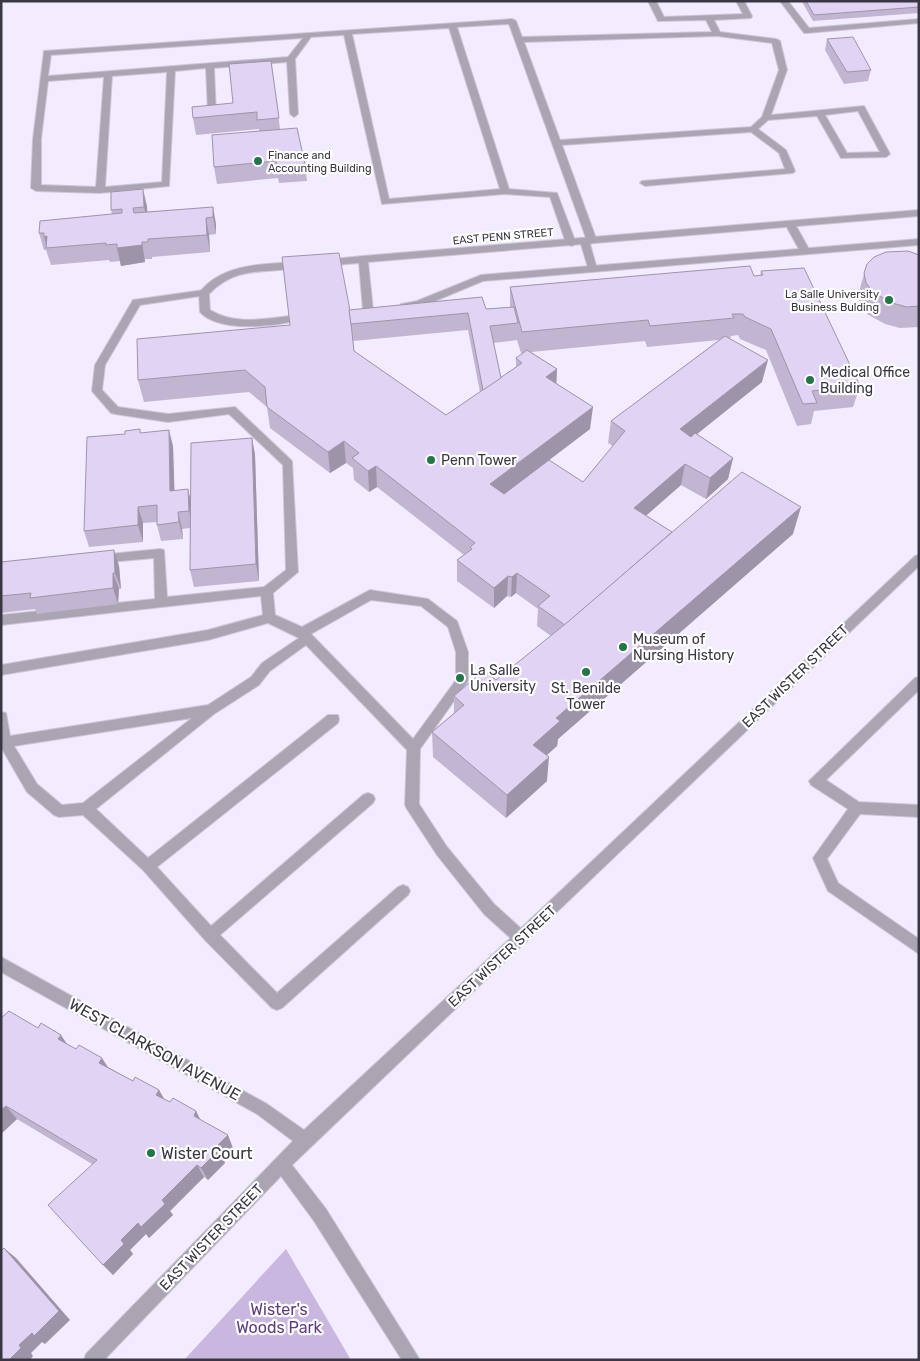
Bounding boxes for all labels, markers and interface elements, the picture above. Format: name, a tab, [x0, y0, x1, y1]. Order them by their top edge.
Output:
place label: Finance and Accounting Building	[268, 149, 372, 175]
marker: Finance and Accounting Building	[252, 155, 264, 167]
street label: EAST PENN STREET	[452, 226, 555, 247]
place label: La Salle University Business Bulding	[785, 288, 879, 314]
marker: La Salle University Business Bulding	[883, 294, 895, 306]
place label: Medical Office Building	[820, 364, 910, 397]
marker: Medical Office Building	[804, 374, 816, 386]
place label: Penn Tower	[441, 452, 517, 469]
marker: Penn Tower	[425, 454, 437, 466]
street label: EAST WISTER STREET	[739, 621, 852, 731]
place label: Museum of Nursing History	[633, 631, 735, 664]
marker: Museum of Nursing History	[617, 641, 629, 653]
place label: La Salle University	[470, 662, 536, 695]
marker: St. Benilde Tower	[580, 666, 592, 678]
marker: La Salle University	[454, 672, 466, 684]
place label: St. Benilde Tower	[551, 680, 621, 713]
street label: EAST WISTER STREET	[445, 902, 560, 1011]
street label: WEST CLARKSON AVENUE	[66, 994, 244, 1105]
place label: Wister Court	[161, 1144, 253, 1163]
marker: Wister Court	[145, 1147, 157, 1159]
street label: EAST WISTER STREET	[156, 1181, 266, 1294]
park label: Wister's Woods Park	[236, 1300, 323, 1337]

